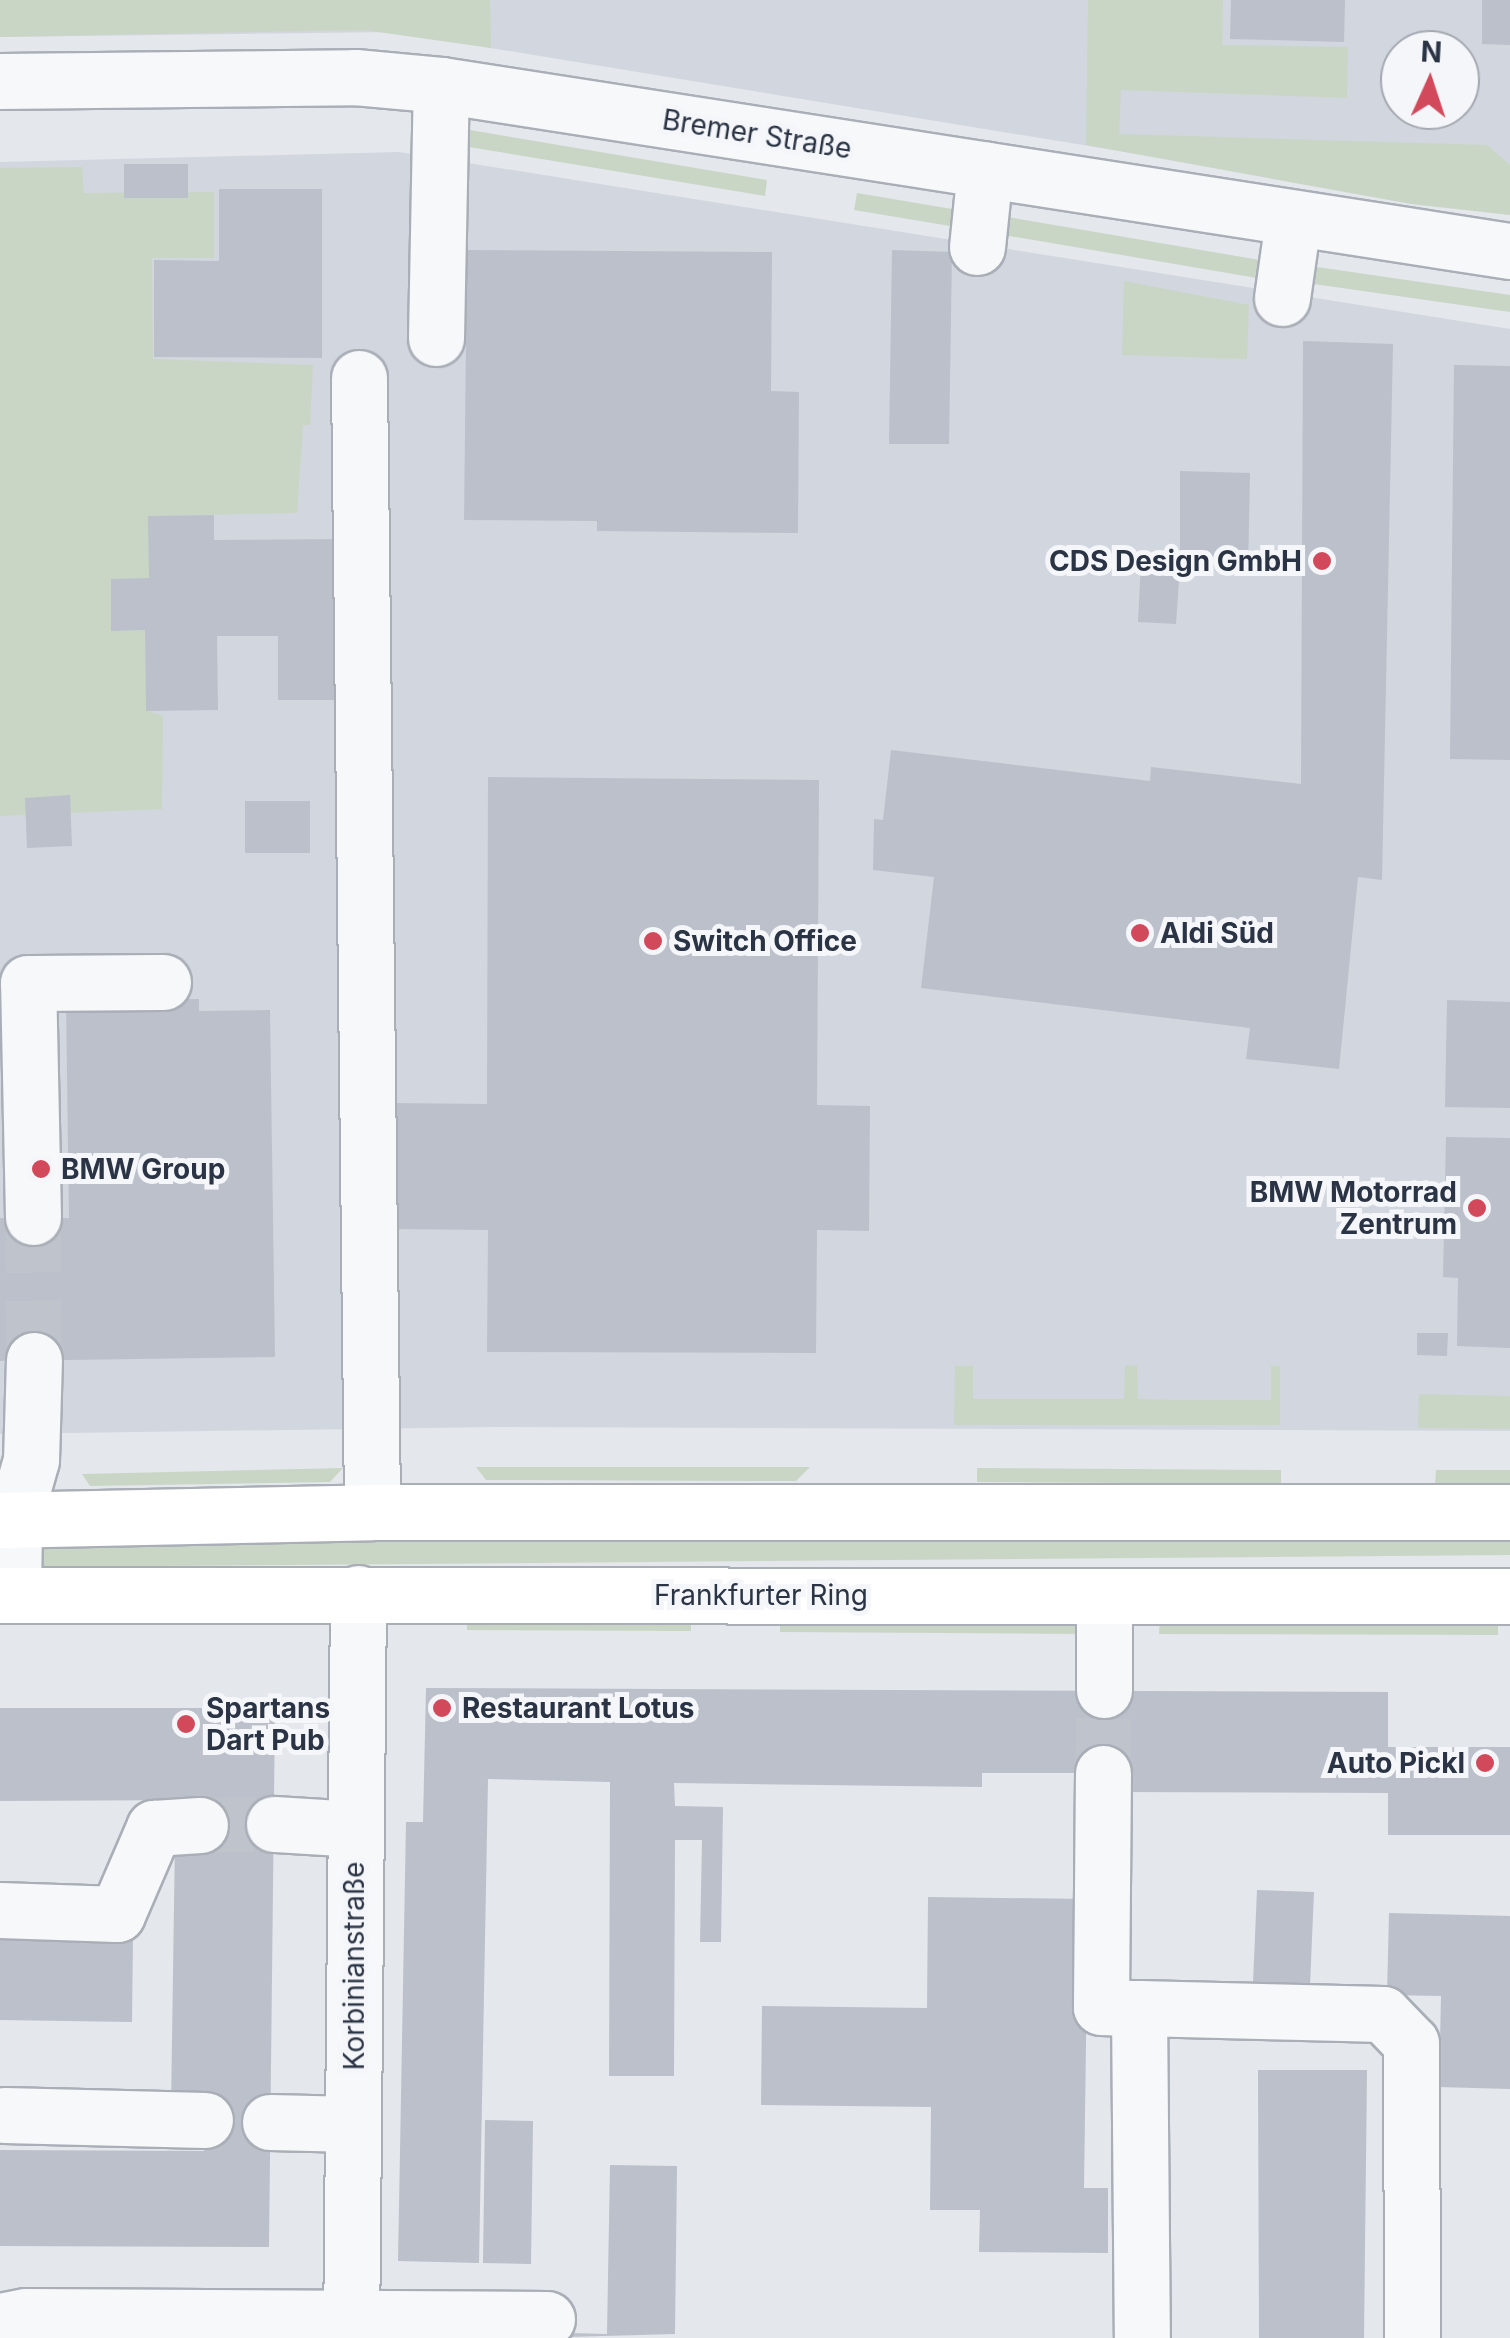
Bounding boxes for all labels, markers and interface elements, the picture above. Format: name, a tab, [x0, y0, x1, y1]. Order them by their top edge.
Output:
north arrow	[1380, 30, 1480, 130]
text: N	[1420, 35, 1443, 70]
street label: Bremer Straße	[660, 102, 854, 166]
place label: CDS Design GmbH	[1049, 544, 1302, 578]
marker: CDS Design GmbH	[1311, 550, 1333, 572]
place label: Aldi Süd	[1160, 916, 1274, 950]
marker: Aldi Süd	[1129, 922, 1151, 944]
place label: Switch Office	[673, 924, 857, 958]
marker: Switch Office	[642, 930, 664, 952]
place label: BMW Group	[61, 1152, 225, 1186]
marker: BMW Group	[30, 1158, 52, 1180]
place label: BMW Motorrad Zentrum	[1250, 1175, 1457, 1241]
marker: BMW Motorrad Zentrum	[1466, 1197, 1488, 1219]
street label: Frankfurter Ring	[654, 1578, 868, 1612]
place label: Spartans Dart Pub	[206, 1691, 330, 1757]
place label: Restaurant Lotus	[462, 1691, 694, 1725]
marker: Restaurant Lotus	[431, 1697, 453, 1719]
marker: Spartans Dart Pub	[175, 1713, 197, 1735]
place label: Auto Pickl	[1327, 1746, 1465, 1780]
marker: Auto Pickl	[1474, 1752, 1496, 1774]
street label: Korbinianstraße	[337, 1862, 371, 2070]

